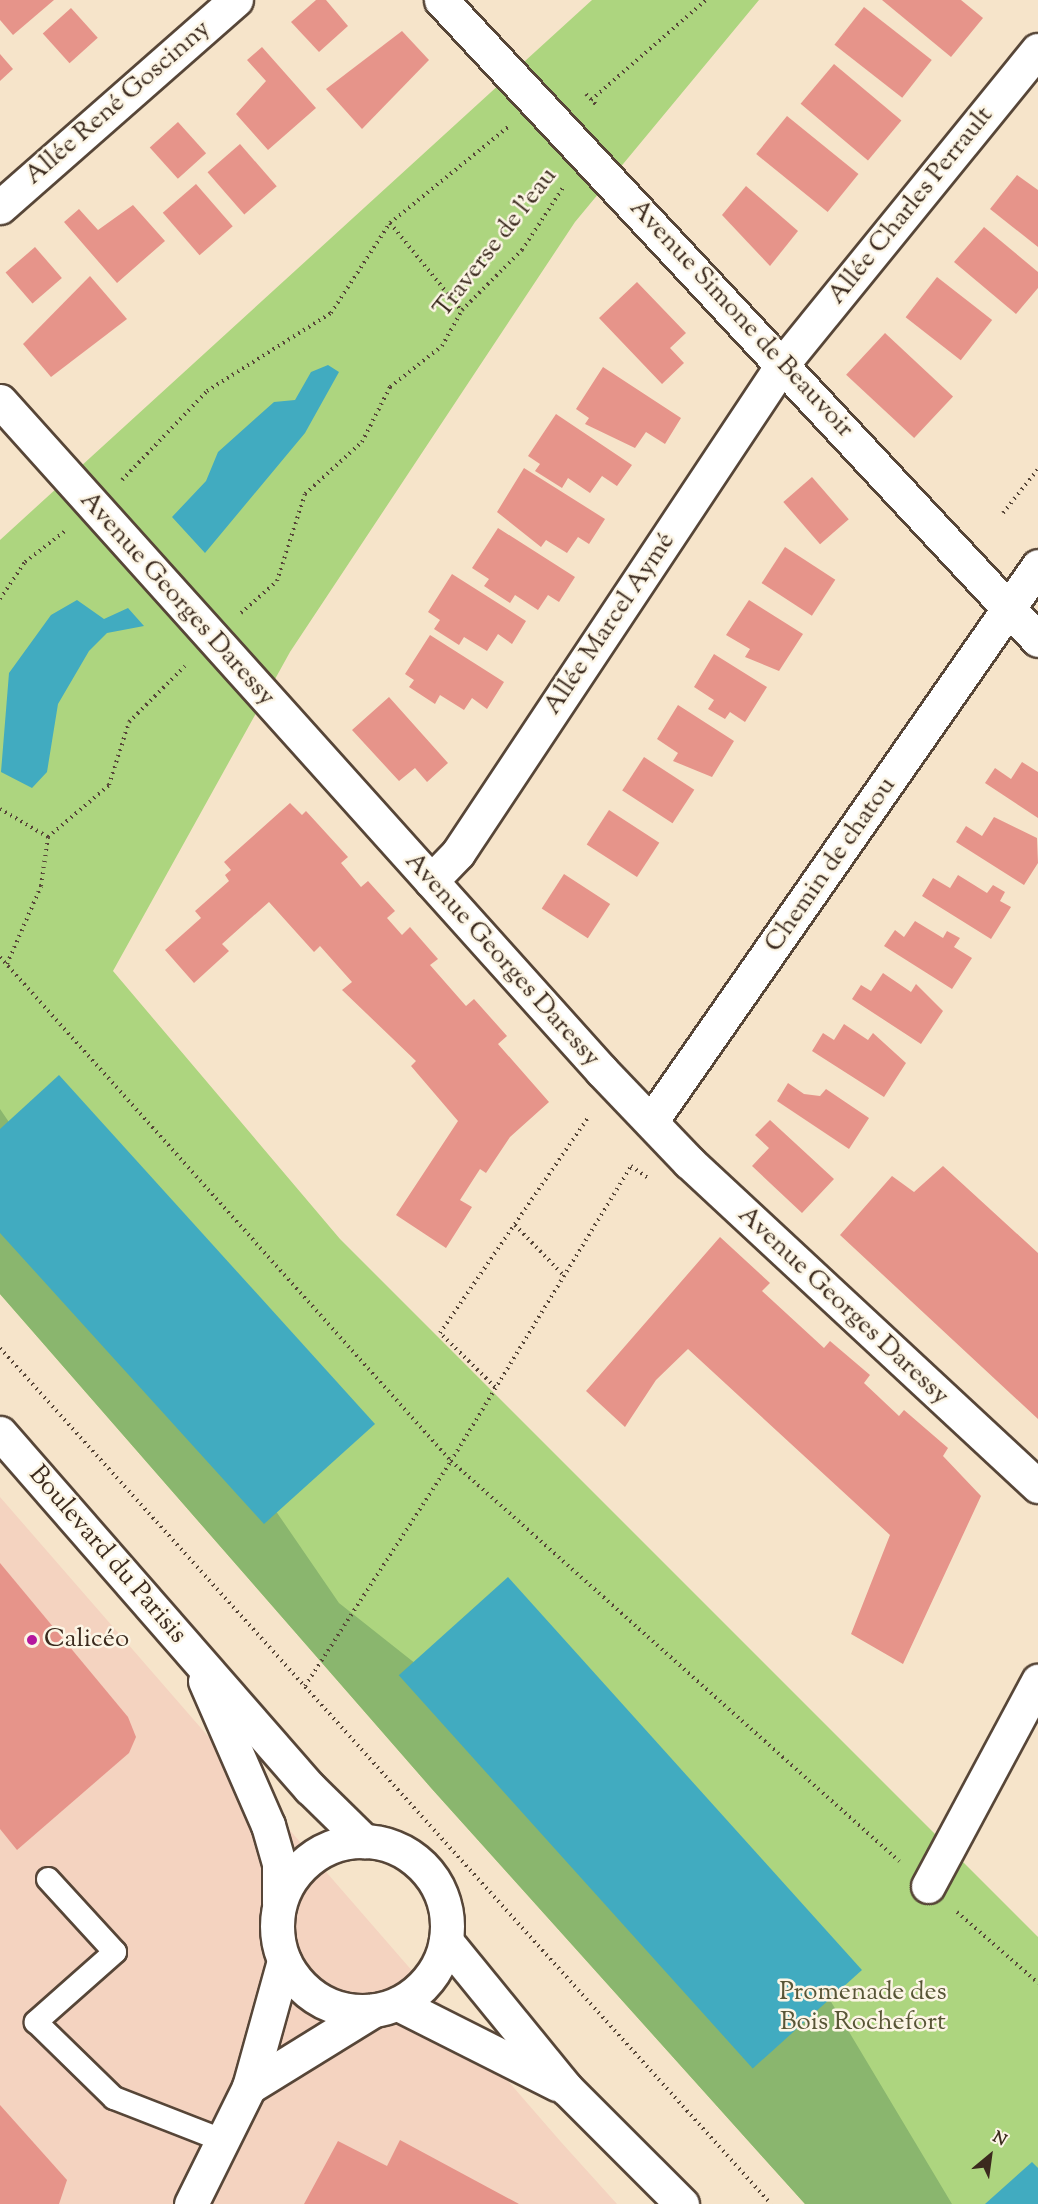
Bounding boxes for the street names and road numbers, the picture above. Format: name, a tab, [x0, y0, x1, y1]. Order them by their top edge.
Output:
street label: Allée René Goscinny	[19, 14, 217, 192]
street label: Allée Charles Perrault	[822, 101, 1000, 311]
street label: Traverse de l'eau	[428, 162, 564, 324]
street label: Avenue Simone de Beauvoir	[622, 193, 860, 445]
street label: Avenue Georges Daressy	[73, 485, 281, 713]
street label: Allée Marcel Aymé	[538, 527, 682, 721]
street label: Chemin de chatou	[759, 771, 903, 959]
street label: Avenue Georges Daressy	[398, 846, 606, 1074]
street label: Avenue Georges Daressy	[731, 1200, 955, 1412]
street label: Boulevard du Parisis	[21, 1460, 193, 1650]

